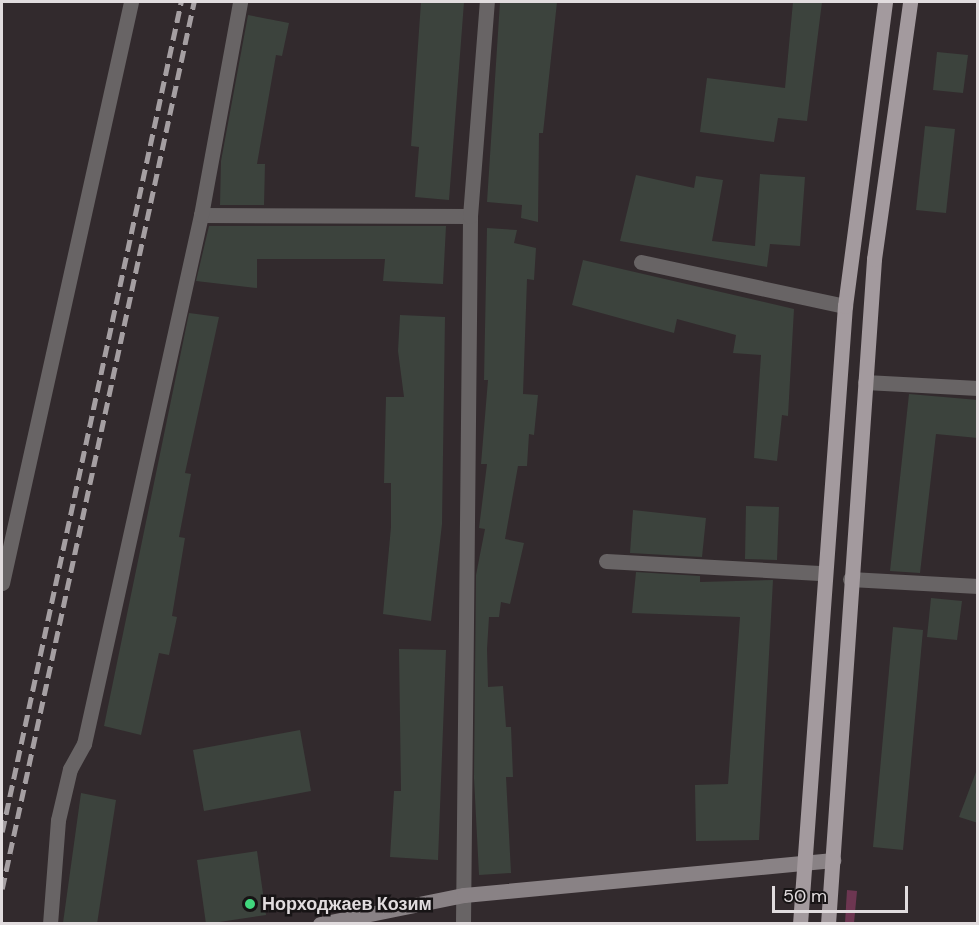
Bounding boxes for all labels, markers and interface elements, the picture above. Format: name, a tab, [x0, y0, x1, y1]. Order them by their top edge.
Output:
scale bar	[775, 874, 912, 912]
text: 50 m	[783, 884, 827, 908]
place label: Норходжаев Козим	[262, 893, 432, 915]
marker: Норходжаев Козим	[243, 897, 257, 911]

